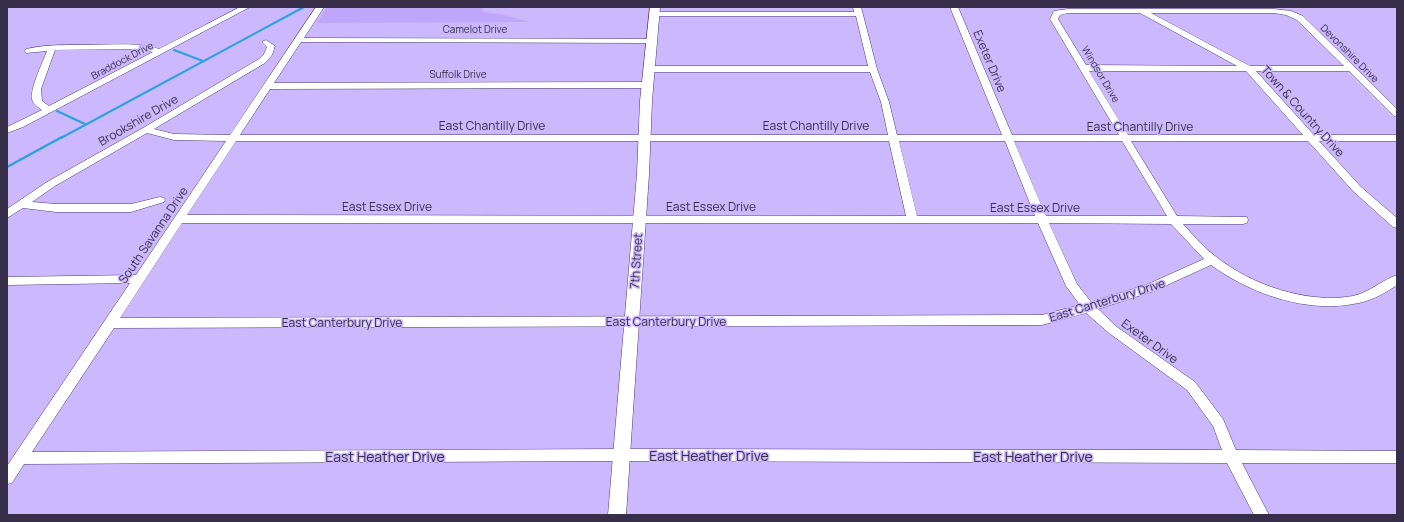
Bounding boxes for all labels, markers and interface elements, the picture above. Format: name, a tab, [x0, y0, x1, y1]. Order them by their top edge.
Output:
street label: Devonshire Drive	[1318, 21, 1382, 85]
street label: Camelot Drive	[443, 22, 507, 36]
street label: Exeter Drive	[969, 27, 1011, 95]
street label: Braddock Drive	[88, 38, 156, 82]
street label: Windsor Drive	[1079, 43, 1123, 105]
street label: Town & Country Drive	[1257, 62, 1349, 160]
street label: Suffolk Drive	[429, 67, 487, 81]
street label: Brookshire Drive	[95, 90, 181, 150]
street label: East Chantilly Drive	[439, 117, 545, 134]
street label: East Chantilly Drive	[763, 117, 869, 134]
street label: East Chantilly Drive	[1087, 118, 1193, 135]
street label: South Savanna Drive	[114, 183, 192, 287]
street label: East Essex Drive	[342, 198, 432, 215]
street label: East Essex Drive	[666, 198, 756, 215]
street label: East Essex Drive	[990, 199, 1080, 216]
street label: 7th Street	[626, 232, 646, 289]
street label: East Canterbury Drive	[1047, 274, 1167, 326]
street label: East Canterbury Drive	[606, 313, 726, 330]
street label: East Canterbury Drive	[282, 314, 402, 331]
street label: Exeter Drive	[1118, 315, 1182, 367]
street label: East Heather Drive	[649, 446, 769, 465]
street label: East Heather Drive	[325, 447, 445, 466]
street label: East Heather Drive	[973, 447, 1093, 466]

